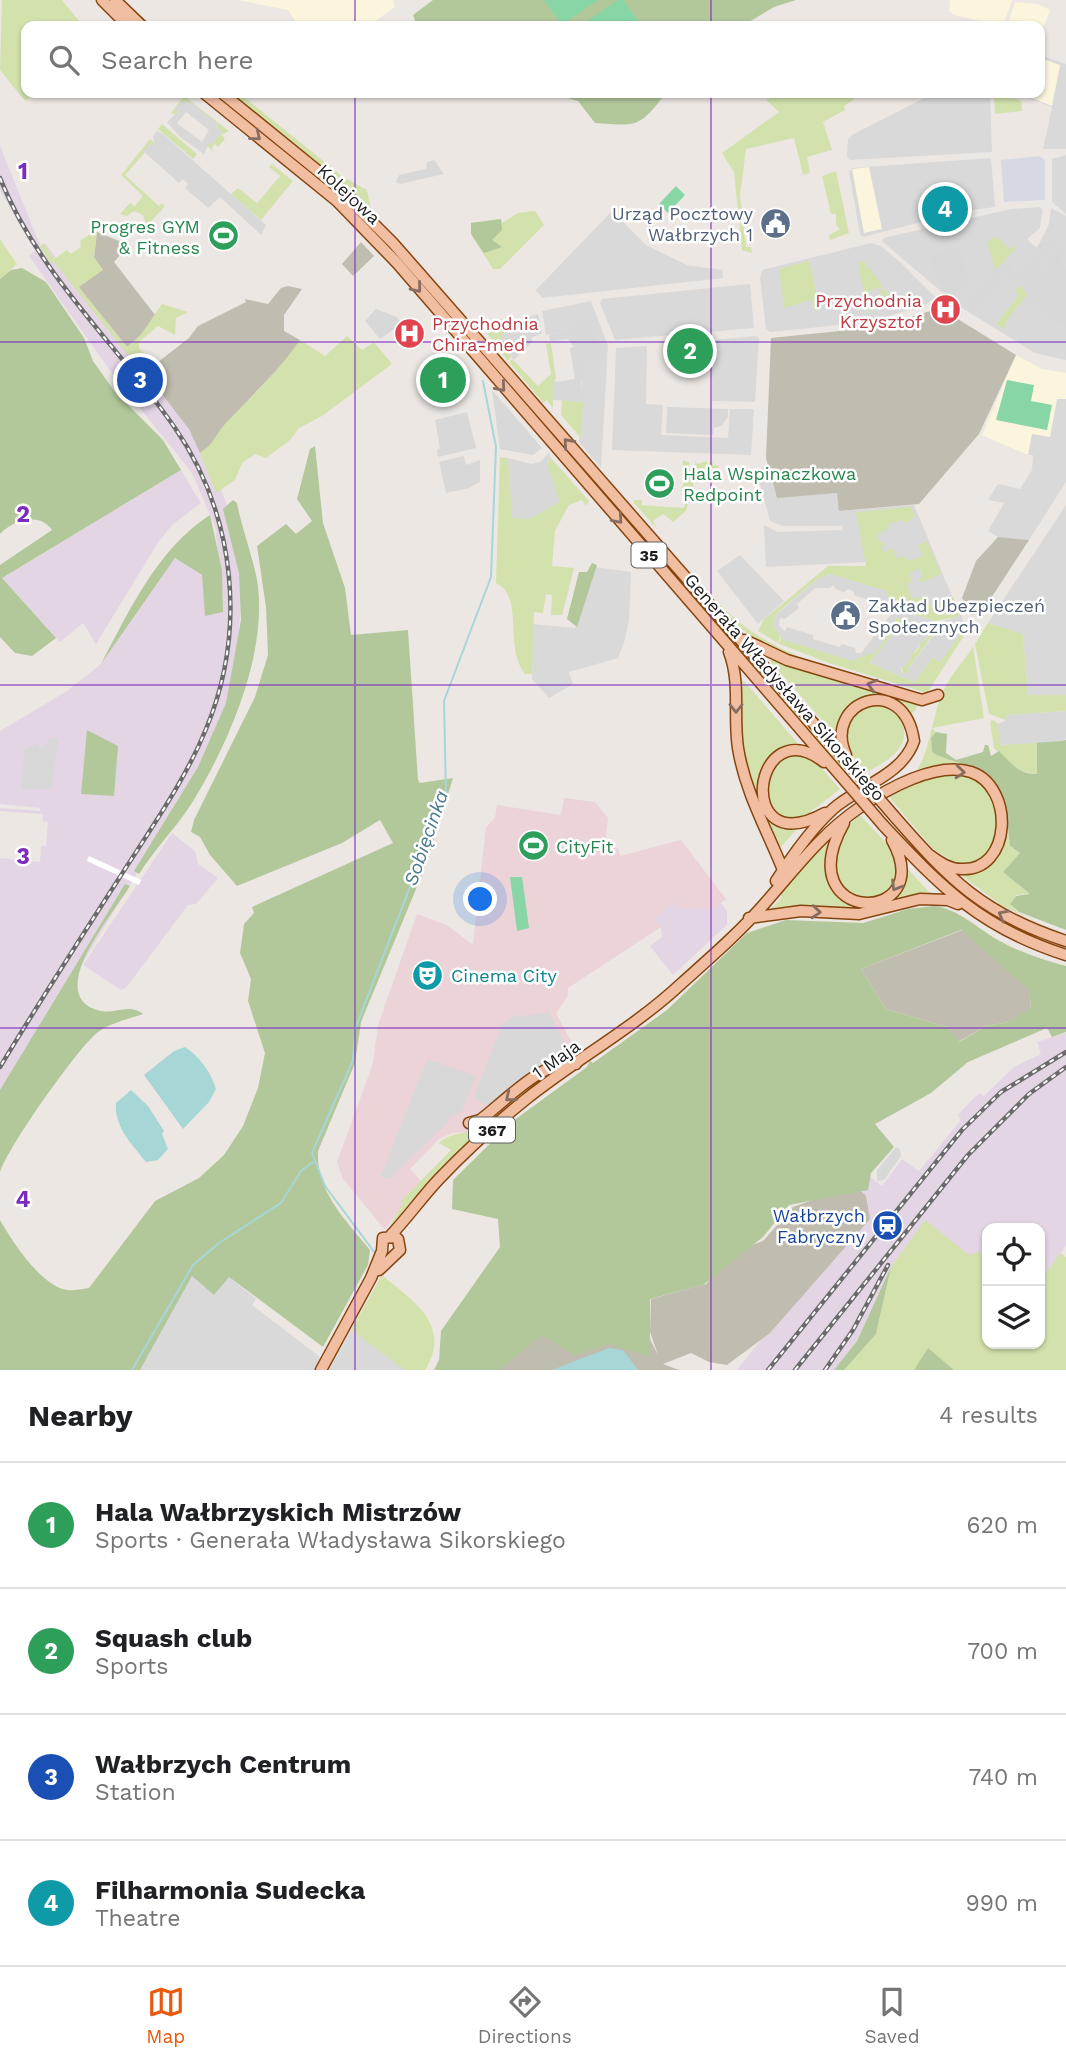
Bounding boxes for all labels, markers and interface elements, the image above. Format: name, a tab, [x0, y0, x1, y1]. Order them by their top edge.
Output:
search box	[21, 21, 1045, 98]
icon: search	[45, 41, 83, 79]
text: Search here	[101, 45, 253, 75]
one-way arrow	[248, 128, 261, 140]
text: 1	[18, 158, 28, 185]
street label: Kolejowa	[313, 160, 385, 228]
pin: 4	[922, 183, 968, 235]
place label: Urząd Pocztowy Wałbrzych 1	[612, 203, 754, 245]
public building icon: Urząd Pocztowy Wałbrzych 1	[759, 206, 793, 240]
place label: Progres GYM & Fitness	[90, 216, 200, 258]
sports icon: Progres GYM & Fitness	[206, 219, 240, 253]
one-way arrow	[408, 280, 421, 293]
place label: Przychodnia Krzysztof	[815, 290, 922, 332]
hospital icon: Przychodnia Krzysztof	[928, 293, 962, 327]
place label: Przychodnia Chira-med	[432, 313, 539, 355]
hospital icon: Przychodnia Chira-med	[392, 316, 426, 350]
pin: 2	[667, 325, 713, 377]
pin: 3	[117, 354, 163, 406]
pin: 1	[420, 354, 466, 406]
one-way arrow	[493, 378, 505, 391]
one-way arrow	[564, 438, 576, 451]
place label: Hala Wspinaczkowa Redpoint	[683, 463, 856, 505]
sports icon: Hala Wspinaczkowa Redpoint	[643, 466, 677, 500]
text: 2	[16, 501, 30, 528]
one-way arrow	[610, 511, 622, 524]
road number: 35	[632, 542, 666, 568]
street label: Generała Władysława Sikorskiego	[680, 569, 890, 805]
place label: Zakład Ubezpieczeń Społecznych	[868, 595, 1045, 637]
public building icon: Zakład Ubezpieczeń Społecznych	[828, 598, 862, 632]
one-way arrow	[867, 679, 879, 694]
one-way arrow	[728, 703, 744, 714]
one-way arrow	[954, 764, 966, 779]
water label: Sobięcinka	[399, 787, 453, 889]
sports icon: CityFit	[516, 829, 550, 863]
place label: CityFit	[556, 836, 614, 857]
text: 3	[16, 843, 30, 870]
one-way arrow	[891, 878, 904, 891]
your location	[463, 882, 497, 916]
one-way arrow	[811, 904, 822, 919]
one-way arrow	[998, 910, 1010, 924]
theatre icon: Cinema City	[411, 958, 445, 992]
place label: Cinema City	[451, 965, 557, 986]
street label: 1 Maja	[528, 1035, 584, 1083]
one-way arrow	[505, 1089, 518, 1101]
road number: 367	[469, 1118, 515, 1142]
text: 4	[16, 1186, 31, 1213]
place label: Wałbrzych Fabryczny	[773, 1205, 866, 1247]
station icon: Wałbrzych Fabryczny	[871, 1208, 905, 1242]
map controls	[982, 1223, 1045, 1349]
button: locate	[982, 1223, 1045, 1286]
button: layers	[982, 1286, 1045, 1349]
text: Nearby	[28, 1398, 133, 1433]
text: 4 results	[939, 1402, 1038, 1429]
text: Hala Wałbrzyskich Mistrzów	[95, 1497, 461, 1527]
text: 1	[46, 1512, 56, 1539]
text: 620 m	[967, 1512, 1038, 1539]
text: Sports · Generała Władysława Sikorskiego	[95, 1527, 566, 1554]
text: Squash club	[95, 1623, 252, 1653]
text: 2	[44, 1638, 58, 1665]
text: 700 m	[967, 1638, 1038, 1665]
text: Sports	[95, 1653, 168, 1680]
text: Wałbrzych Centrum	[95, 1749, 351, 1779]
text: 3	[44, 1764, 58, 1791]
text: 740 m	[969, 1764, 1038, 1791]
text: Station	[95, 1779, 176, 1806]
text: Filharmonia Sudecka	[95, 1875, 365, 1905]
text: 4	[44, 1890, 58, 1917]
text: 990 m	[966, 1890, 1038, 1917]
text: Theatre	[95, 1905, 180, 1932]
tab: Map	[146, 1983, 185, 2048]
tab: Directions	[478, 1983, 572, 2048]
tab: Saved	[864, 1983, 920, 2048]

